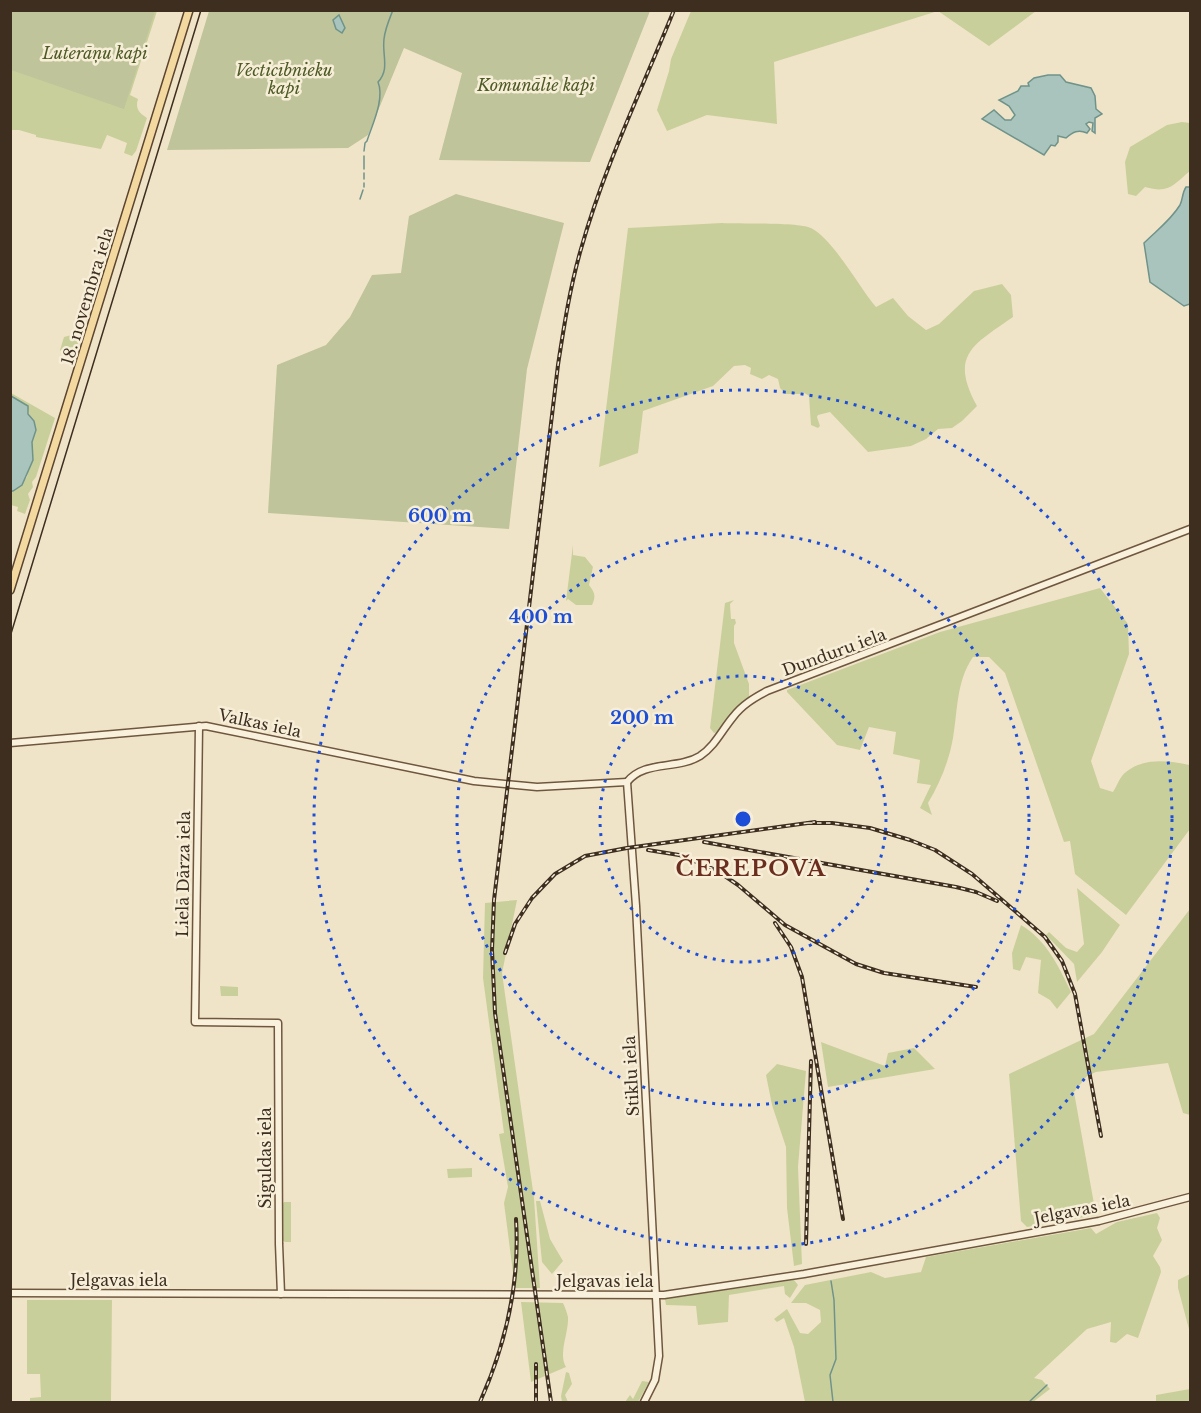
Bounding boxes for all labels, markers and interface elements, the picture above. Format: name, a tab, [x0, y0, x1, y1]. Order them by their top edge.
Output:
park label: Luterāņu kapi	[41, 43, 148, 64]
park label: Vecticībnieku kapi	[235, 60, 333, 98]
park label: Komunālie kapi	[476, 75, 595, 95]
street label: 18. novembra iela	[57, 225, 117, 367]
text: 600 m	[408, 505, 472, 527]
text: 400 m	[509, 606, 573, 628]
street label: Dunduru iela	[779, 624, 889, 680]
street label: Valkas iela	[216, 704, 303, 742]
text: 200 m	[610, 707, 674, 729]
centre of rings	[733, 809, 753, 829]
street label: Lielā Dārza iela	[172, 811, 194, 937]
district label: ČEREPOVA	[675, 854, 827, 882]
street label: Stiklu iela	[619, 1035, 643, 1117]
street label: Siguldas iela	[255, 1107, 275, 1209]
street label: Jelgavas iela	[1030, 1190, 1132, 1228]
street label: Jelgavas iela	[68, 1270, 168, 1290]
street label: Jelgavas iela	[554, 1271, 654, 1291]

